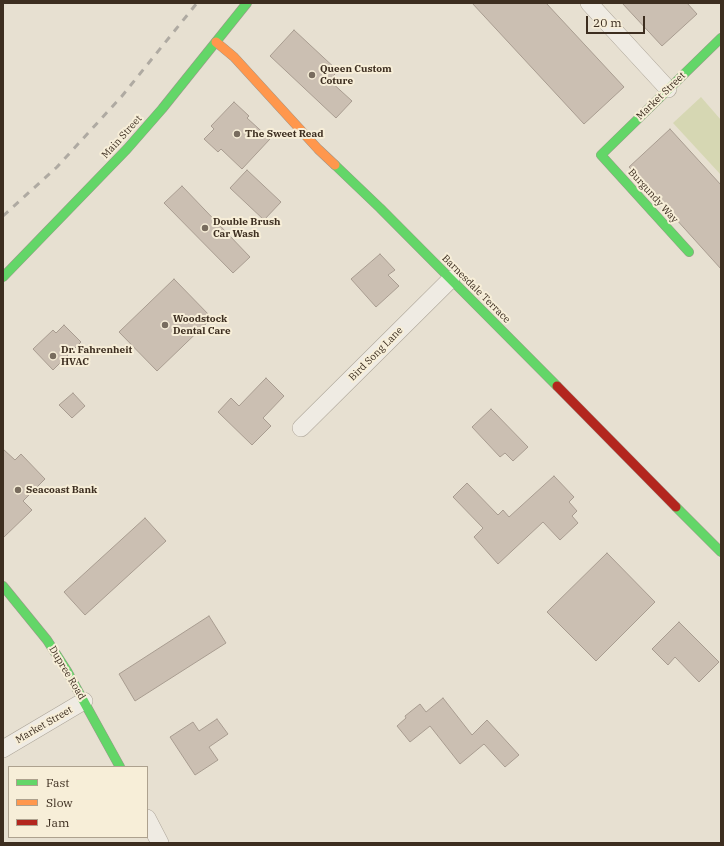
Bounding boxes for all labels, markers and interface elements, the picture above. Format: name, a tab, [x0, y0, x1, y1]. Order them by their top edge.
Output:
scale bar	[588, 8, 647, 34]
text: 20 m	[593, 15, 622, 30]
place label: Queen Custom Coture	[320, 63, 392, 86]
marker: Queen Custom Coture	[307, 70, 317, 80]
street label: Market Street	[634, 70, 688, 122]
street label: Main Street	[99, 113, 145, 161]
place label: The Sweet Read	[245, 128, 324, 140]
marker: The Sweet Read	[232, 129, 242, 139]
street label: Burgundy Way	[626, 166, 680, 226]
place label: Double Brush Car Wash	[213, 216, 280, 240]
marker: Double Brush Car Wash	[200, 223, 210, 233]
street label: Barnesdale Terrace	[439, 252, 513, 326]
place label: Woodstock Dental Care	[173, 313, 231, 336]
marker: Woodstock Dental Care	[160, 320, 170, 330]
street label: Bird Song Lane	[346, 324, 406, 384]
place label: Dr. Fahrenheit HVAC	[61, 344, 132, 368]
marker: Dr. Fahrenheit HVAC	[48, 351, 58, 361]
place label: Seacoast Bank	[26, 484, 97, 496]
marker: Seacoast Bank	[13, 485, 23, 495]
street label: Dupree Road	[46, 644, 88, 702]
street label: Market Street	[13, 704, 75, 746]
legend	[8, 766, 148, 838]
text: Fast	[46, 775, 70, 790]
text: Slow	[46, 795, 73, 810]
text: Jam	[46, 815, 69, 830]

